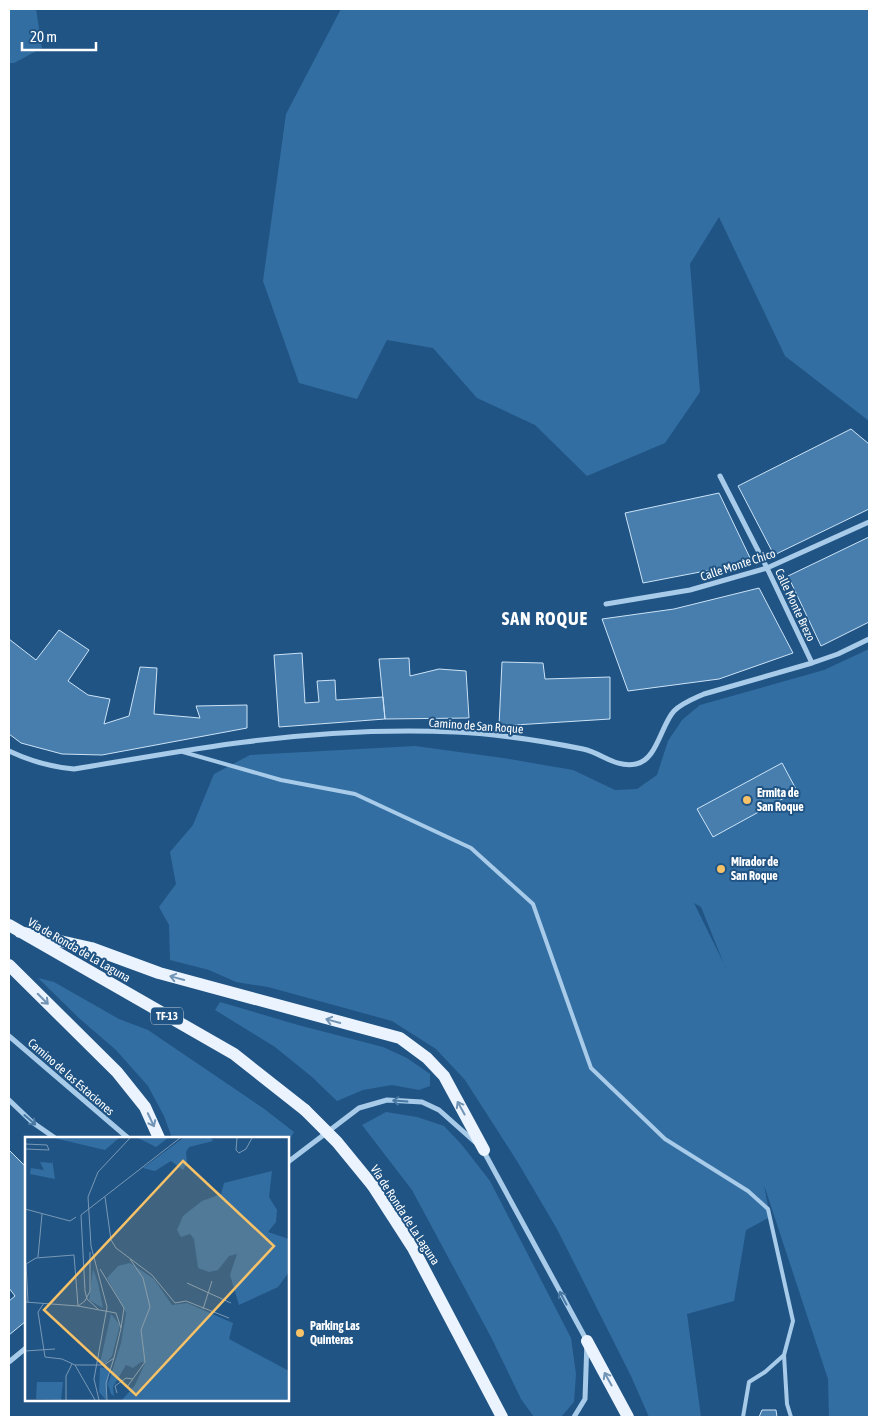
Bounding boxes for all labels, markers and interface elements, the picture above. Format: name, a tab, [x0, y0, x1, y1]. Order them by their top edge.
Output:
scale bar	[22, 20, 96, 52]
text: 20 m	[30, 28, 57, 45]
street label: Calle Monte Chico	[699, 546, 778, 584]
street label: Calle Monte Brezo	[772, 566, 818, 644]
district label: SAN ROQUE	[502, 608, 588, 629]
street label: Camino de San Roque	[428, 716, 524, 736]
place label: Ermita de San Roque	[757, 786, 804, 814]
marker: Ermita de San Roque	[741, 794, 753, 806]
place label: Mirador de San Roque	[731, 855, 779, 883]
marker: Mirador de San Roque	[715, 863, 727, 875]
street label: Vía de Ronda de La Laguna	[25, 915, 133, 985]
one-way arrow	[169, 973, 185, 983]
one-way arrow	[37, 993, 49, 1005]
road number: TF-13	[151, 1008, 183, 1024]
one-way arrow	[326, 1016, 342, 1025]
street label: Camino de las Estaciones	[25, 1036, 117, 1118]
one-way arrow	[392, 1096, 408, 1105]
one-way arrow	[456, 1100, 466, 1115]
one-way arrow	[147, 1112, 156, 1127]
one-way arrow	[23, 1114, 36, 1125]
inset map	[25, 1137, 289, 1401]
street label: Vía de Ronda de La Laguna	[367, 1162, 443, 1268]
one-way arrow	[558, 1291, 568, 1305]
place label: Parking Las Quinteras	[310, 1319, 361, 1347]
marker: Parking Las Quinteras	[294, 1327, 306, 1339]
one-way arrow	[603, 1371, 613, 1386]

